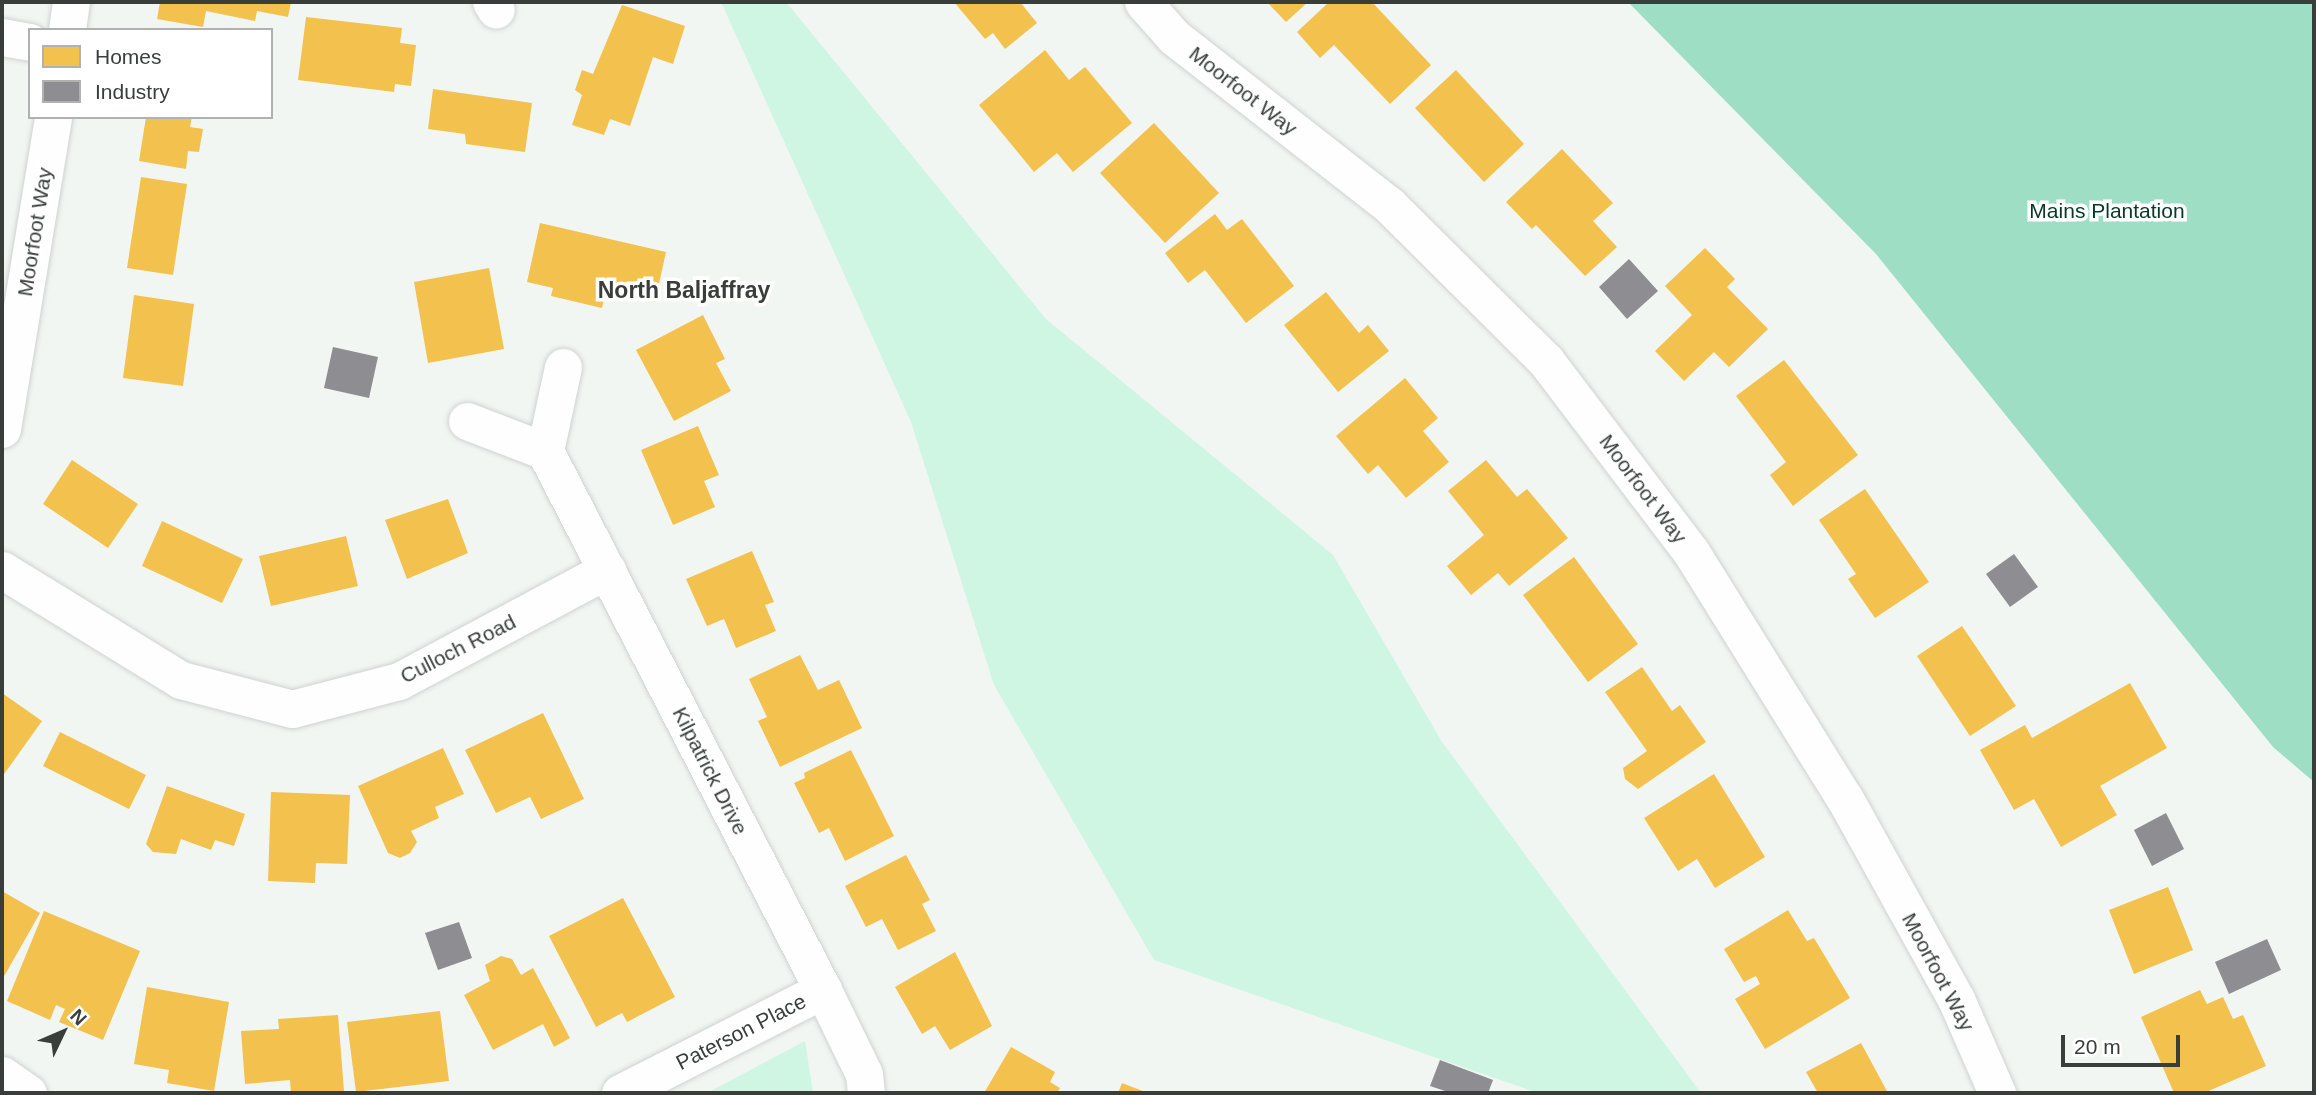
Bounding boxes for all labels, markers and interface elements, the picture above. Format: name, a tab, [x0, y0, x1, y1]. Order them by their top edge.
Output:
legend	[28, 28, 273, 119]
street label: Moorfoot Way	[1184, 41, 1302, 141]
text: Homes	[95, 45, 162, 68]
text: Industry	[95, 80, 170, 103]
street label: Moorfoot Way	[12, 166, 58, 298]
park label: Mains Plantation	[2029, 198, 2185, 224]
district label: North Baljaffray	[598, 276, 770, 304]
street label: Moorfoot Way	[1594, 430, 1692, 548]
street label: Culloch Road	[396, 609, 520, 689]
street label: Kilpatrick Drive	[667, 703, 753, 839]
street label: Moorfoot Way	[1896, 909, 1980, 1035]
street label: Paterson Place	[672, 988, 810, 1076]
north arrow	[28, 997, 98, 1067]
text: N	[66, 1005, 91, 1029]
scale bar	[2064, 1021, 2183, 1066]
text: 20 m	[2074, 1035, 2121, 1058]

